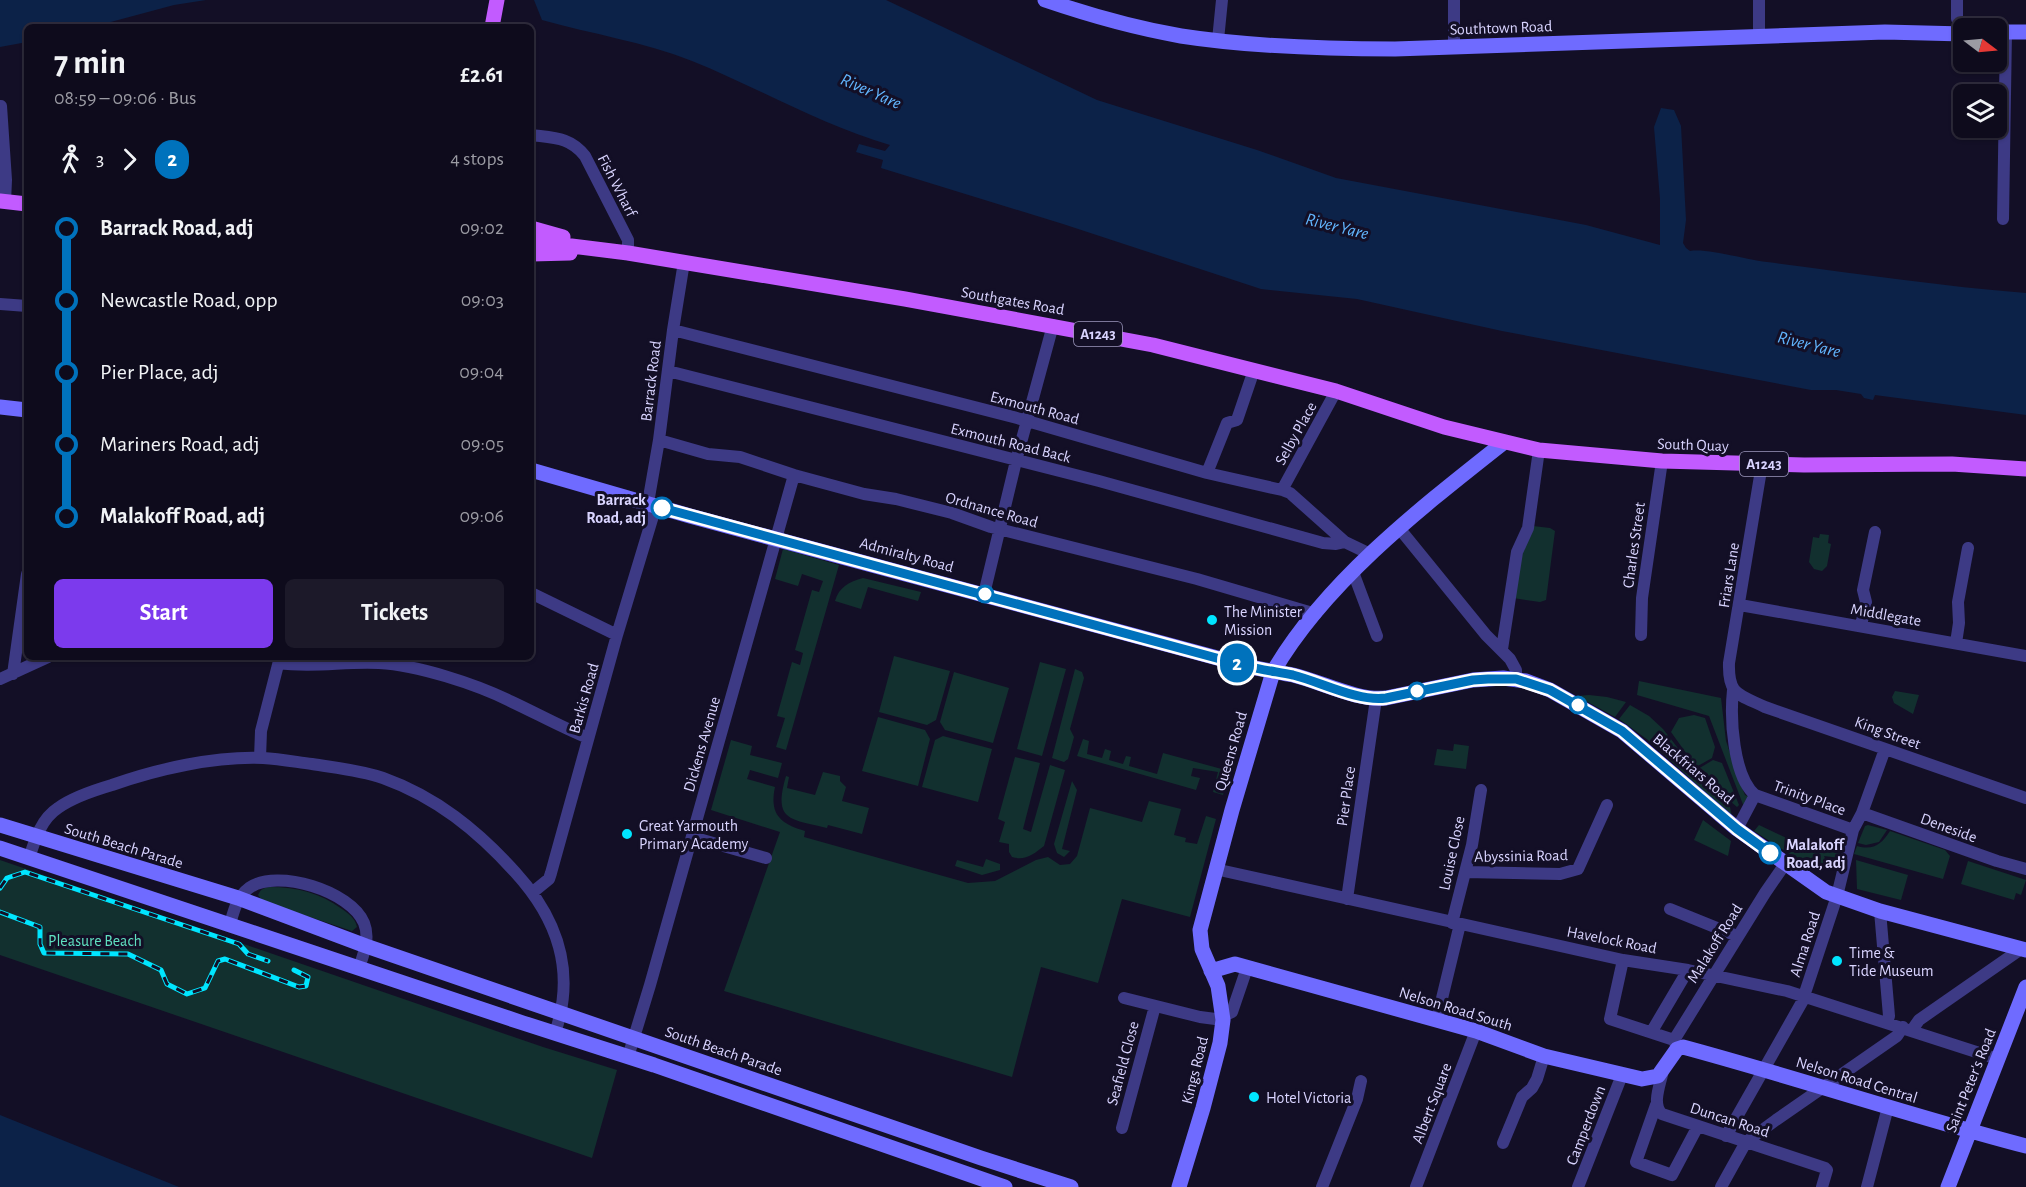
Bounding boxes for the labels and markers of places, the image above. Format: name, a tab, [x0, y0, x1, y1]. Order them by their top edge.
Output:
place label: Barrack Road, adj	[586, 492, 646, 527]
marker: Barrack Road, adj	[651, 497, 673, 519]
unlabelled marker	[976, 585, 994, 603]
place label: The Minister Mission	[1224, 604, 1303, 638]
marker: The Minister Mission	[1205, 613, 1219, 627]
unlabelled marker	[1408, 682, 1426, 700]
unlabelled marker	[1569, 696, 1587, 714]
place label: Great Yarmouth Primary Academy	[639, 818, 748, 853]
marker: Great Yarmouth Primary Academy	[620, 827, 634, 841]
place label: Malakoff Road, adj	[1786, 837, 1846, 872]
marker: Malakoff Road, adj	[1759, 842, 1781, 864]
place label: Time & Tide Museum	[1849, 945, 1934, 979]
marker: Time & Tide Museum	[1830, 954, 1844, 968]
marker: Hotel Victoria	[1247, 1090, 1261, 1104]
place label: Hotel Victoria	[1266, 1090, 1351, 1106]

